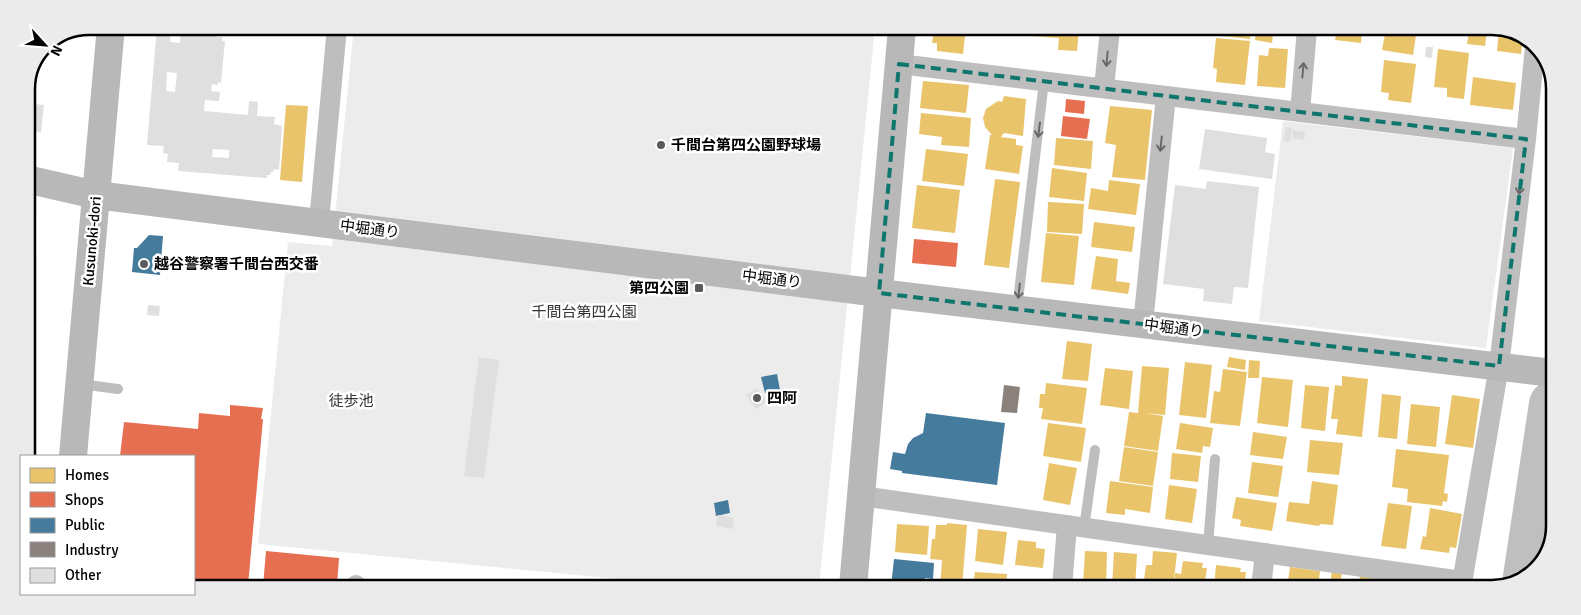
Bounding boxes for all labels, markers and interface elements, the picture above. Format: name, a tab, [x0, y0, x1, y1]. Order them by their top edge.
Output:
north arrow	[20, 20, 70, 70]
text: N	[46, 42, 66, 59]
one-way arrow	[1102, 50, 1112, 66]
one-way arrow	[1299, 63, 1308, 79]
one-way arrow	[1034, 122, 1044, 138]
place label: 千間台第四公園野球場	[671, 136, 821, 154]
one-way arrow	[1156, 136, 1166, 152]
marker: 千間台第四公園野球場	[655, 139, 667, 151]
one-way arrow	[1515, 179, 1525, 195]
street label: Kusunoki-dori	[79, 195, 105, 287]
street label: 中堀通り	[339, 216, 401, 242]
place label: 越谷警察署千間台西交番	[154, 255, 319, 273]
marker: 越谷警察署千間台西交番	[138, 258, 150, 270]
street label: 中堀通り	[741, 266, 803, 292]
place label: 第四公園	[629, 279, 689, 297]
marker: 第四公園	[693, 282, 705, 294]
one-way arrow	[1014, 283, 1024, 299]
park label: 千間台第四公園	[531, 303, 637, 321]
street label: 中堀通り	[1143, 315, 1205, 341]
place label: 四阿	[767, 389, 797, 407]
park label: 徒歩池	[328, 392, 374, 410]
marker: 四阿	[751, 392, 763, 404]
legend	[20, 455, 195, 595]
text: Homes	[65, 466, 109, 484]
text: Shops	[65, 491, 104, 509]
text: Public	[65, 516, 105, 534]
text: Industry	[65, 541, 118, 559]
text: Other	[65, 566, 102, 584]

